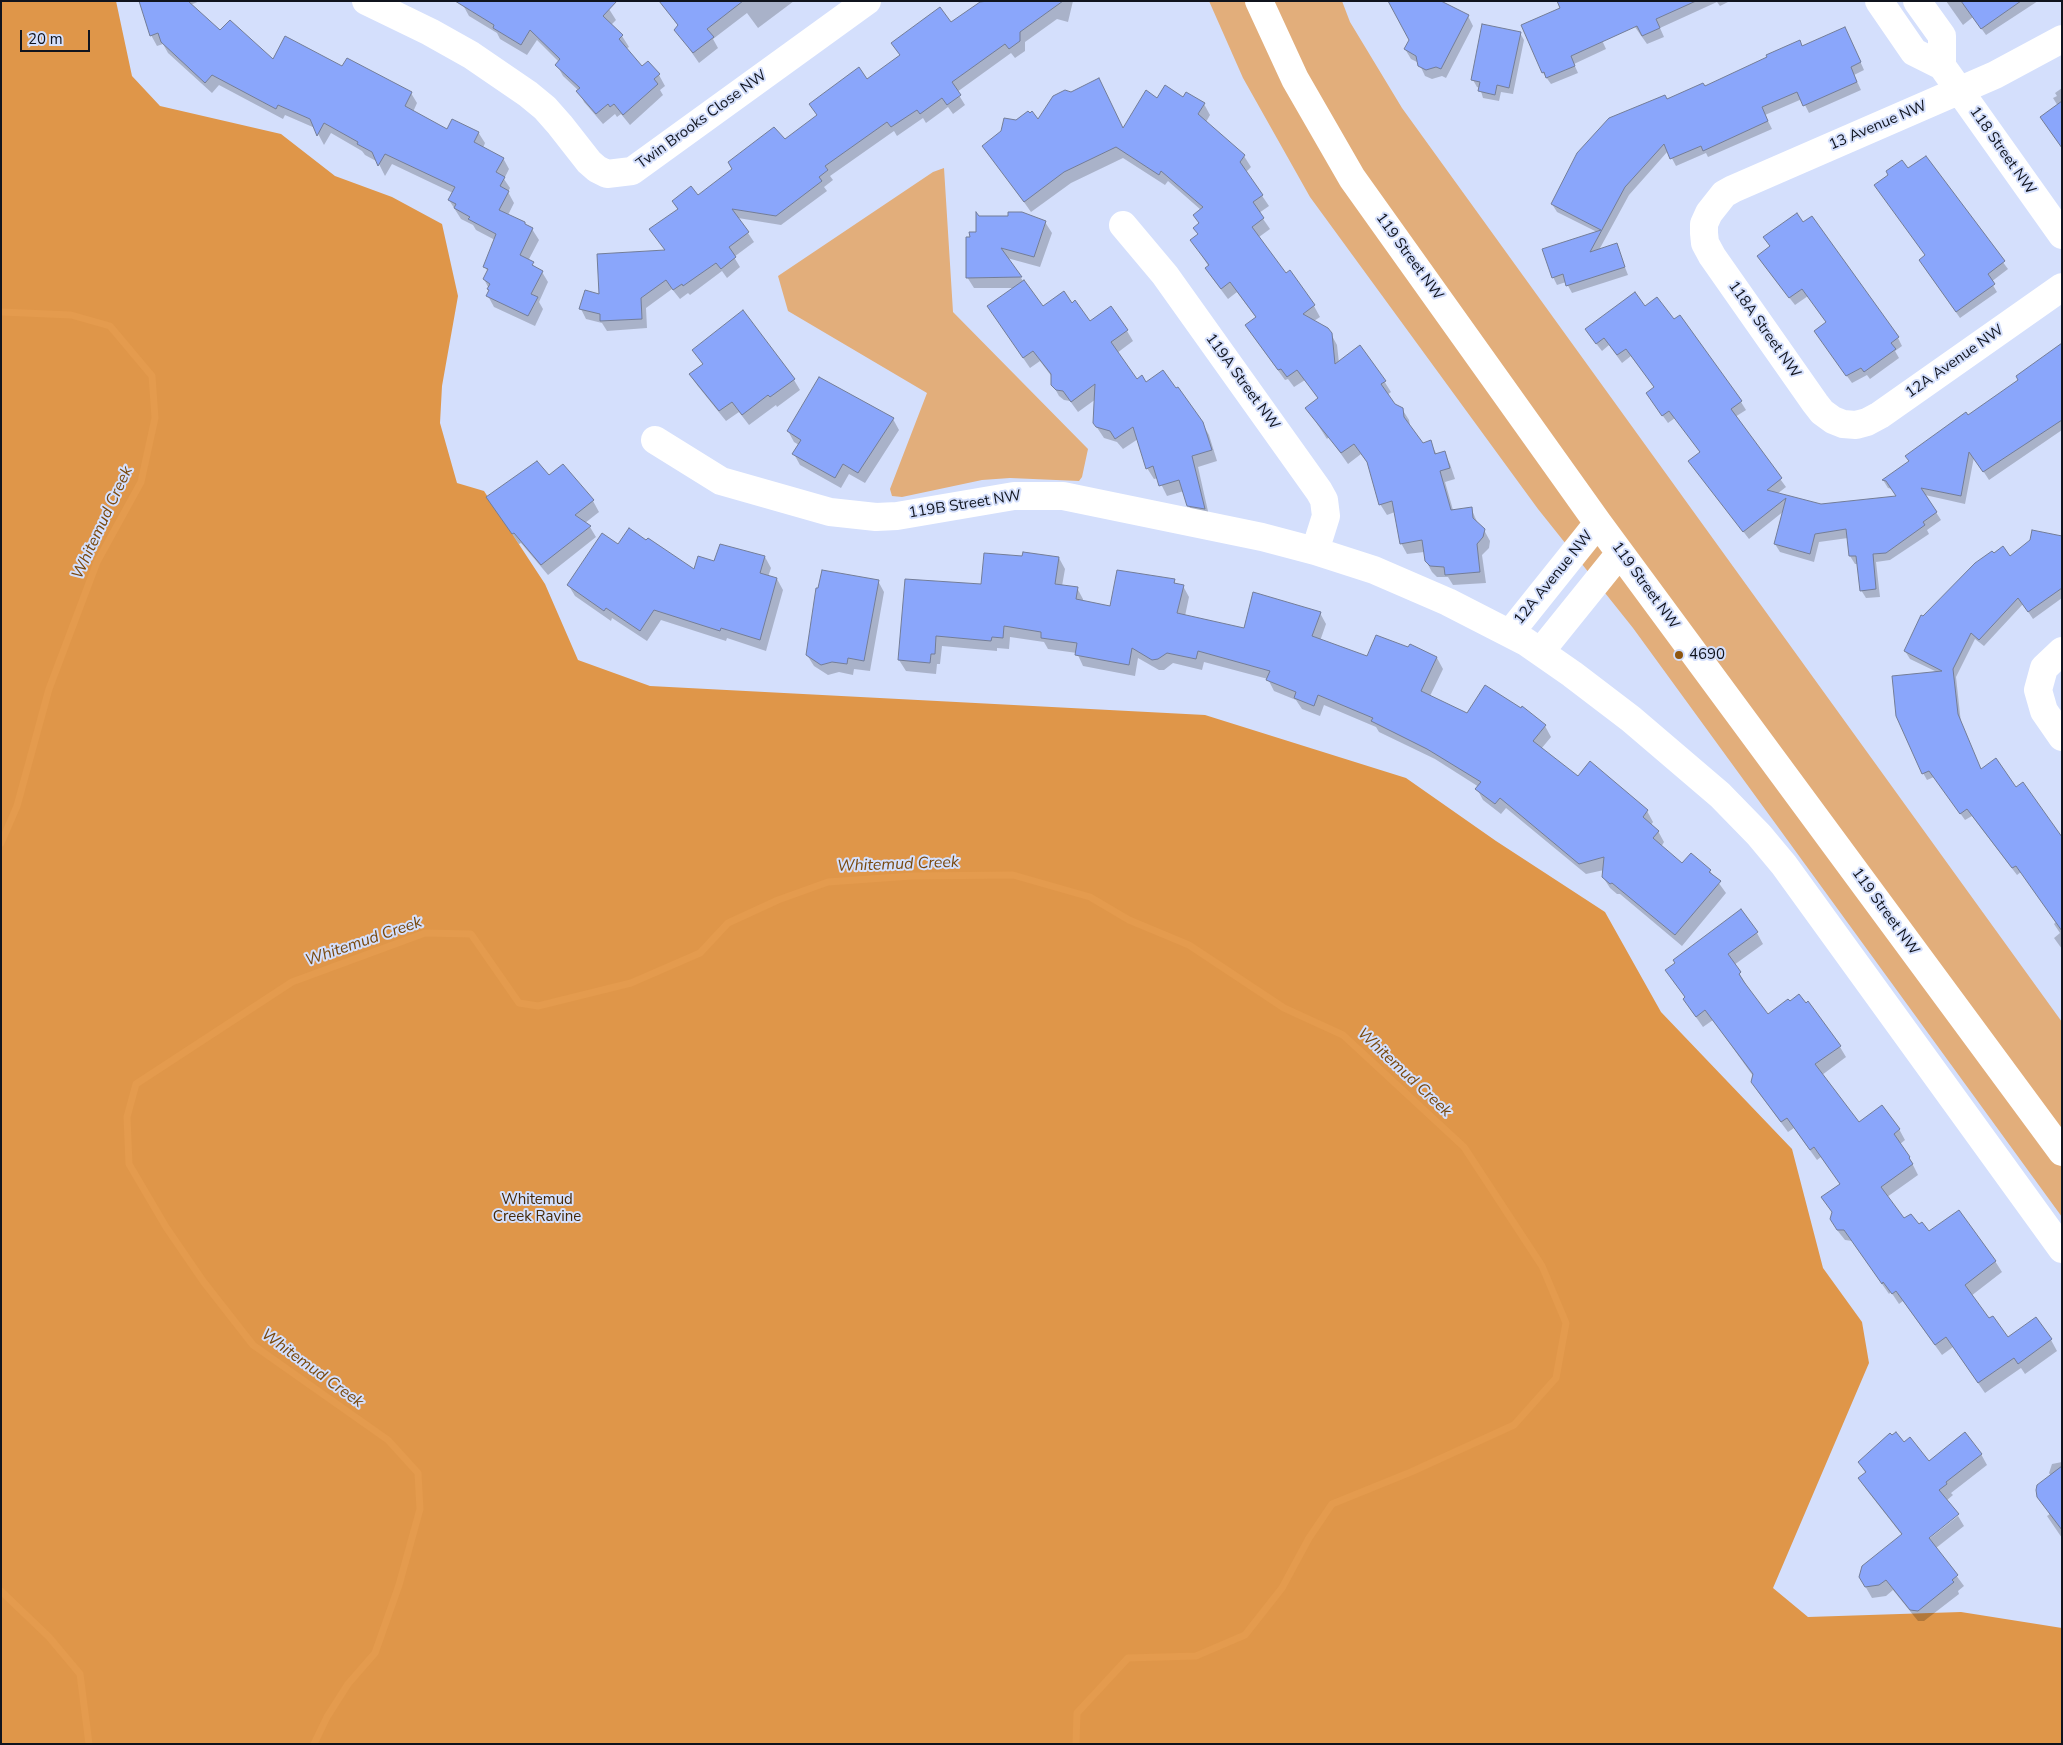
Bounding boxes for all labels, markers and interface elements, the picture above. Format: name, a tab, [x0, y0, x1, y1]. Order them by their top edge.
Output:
scale bar	[22, 20, 92, 52]
text: 20 m	[28, 29, 63, 49]
street label: Twin Brooks Close NW	[633, 67, 771, 173]
street label: 13 Avenue NW	[1826, 97, 1930, 155]
street label: 118 Street NW	[1965, 104, 2039, 198]
street label: 119 Street NW	[1371, 210, 1447, 304]
street label: 118A Street NW	[1724, 278, 1804, 382]
street label: 12A Avenue NW	[1903, 322, 2007, 402]
street label: 119A Street NW	[1201, 331, 1283, 433]
water label: Whitemud Creek	[69, 464, 137, 582]
street label: 119B Street NW	[908, 487, 1022, 523]
street label: 12A Avenue NW	[1511, 528, 1597, 628]
street label: 119 Street NW	[1607, 539, 1683, 633]
place label: 4690	[1689, 646, 1725, 664]
marker: 4690	[1673, 649, 1685, 661]
water label: Whitemud Creek	[837, 853, 959, 877]
street label: 119 Street NW	[1847, 865, 1923, 959]
water label: Whitemud Creek	[303, 913, 425, 971]
water label: Whitemud Creek	[1353, 1024, 1455, 1122]
park label: Whitemud Creek Ravine	[493, 1191, 581, 1226]
water label: Whitemud Creek	[257, 1325, 367, 1413]

